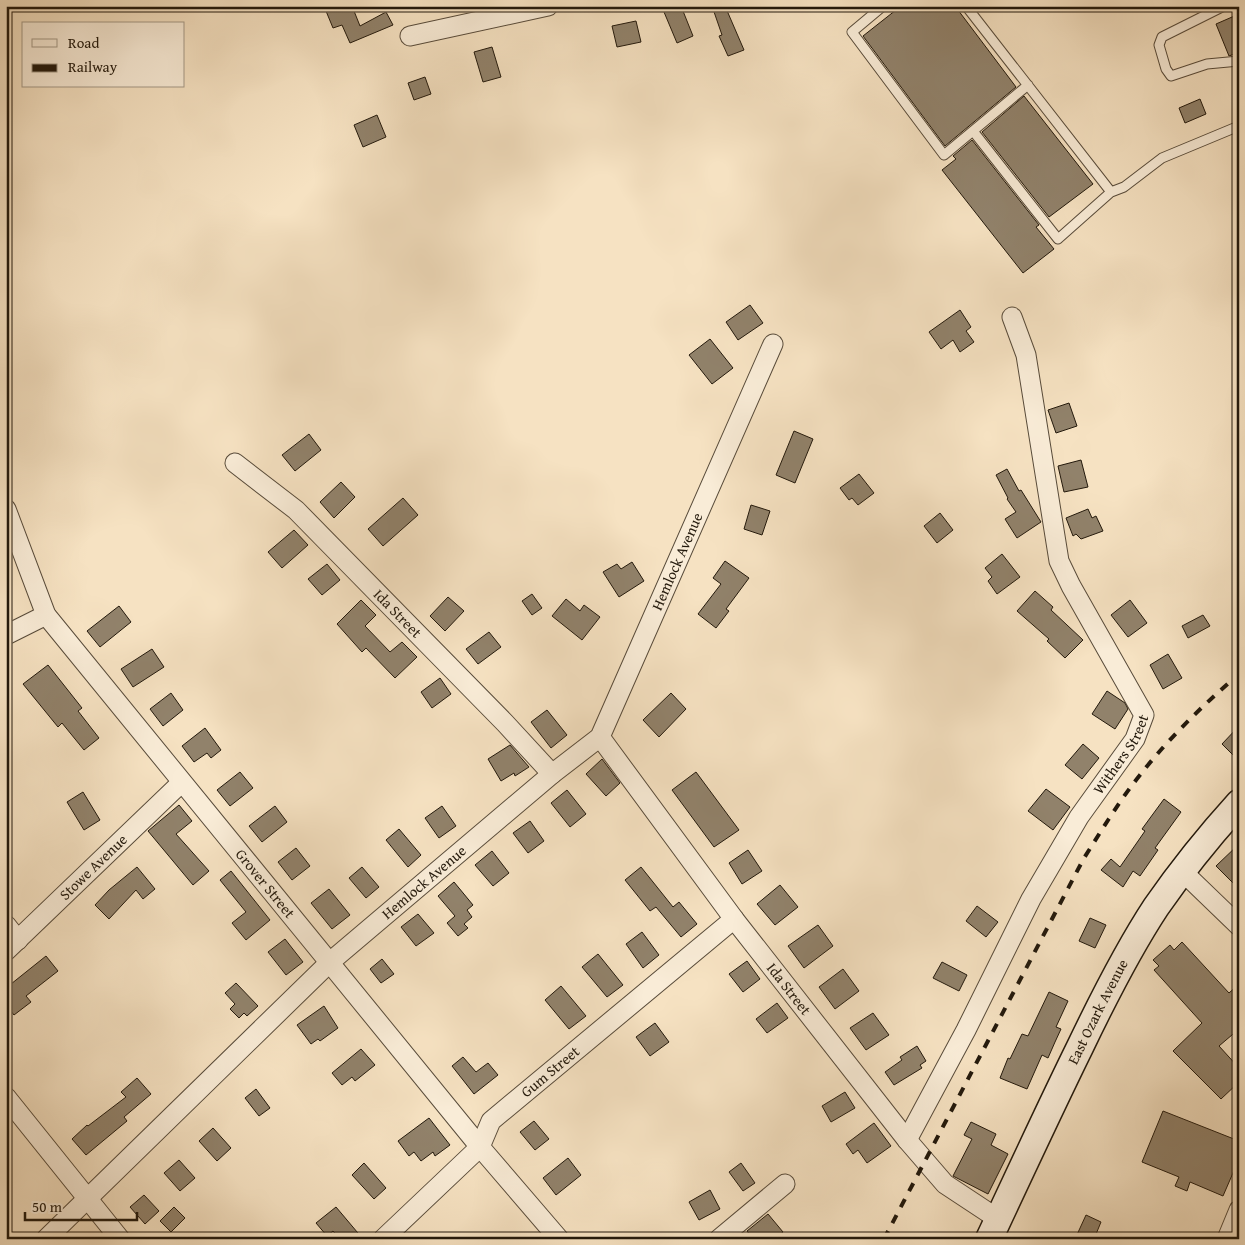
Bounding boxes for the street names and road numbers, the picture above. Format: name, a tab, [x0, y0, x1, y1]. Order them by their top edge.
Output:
street label: Hemlock Avenue	[646, 509, 708, 613]
street label: Ida Street	[369, 584, 427, 643]
street label: Withers Street	[1088, 711, 1154, 798]
street label: Stowe Avenue	[54, 829, 132, 905]
street label: Hemlock Avenue	[377, 840, 470, 924]
street label: Grover Street	[231, 844, 301, 923]
street label: East Ozark Avenue	[1062, 955, 1133, 1068]
street label: Ida Street	[762, 958, 817, 1020]
street label: Gum Street	[516, 1040, 584, 1102]

